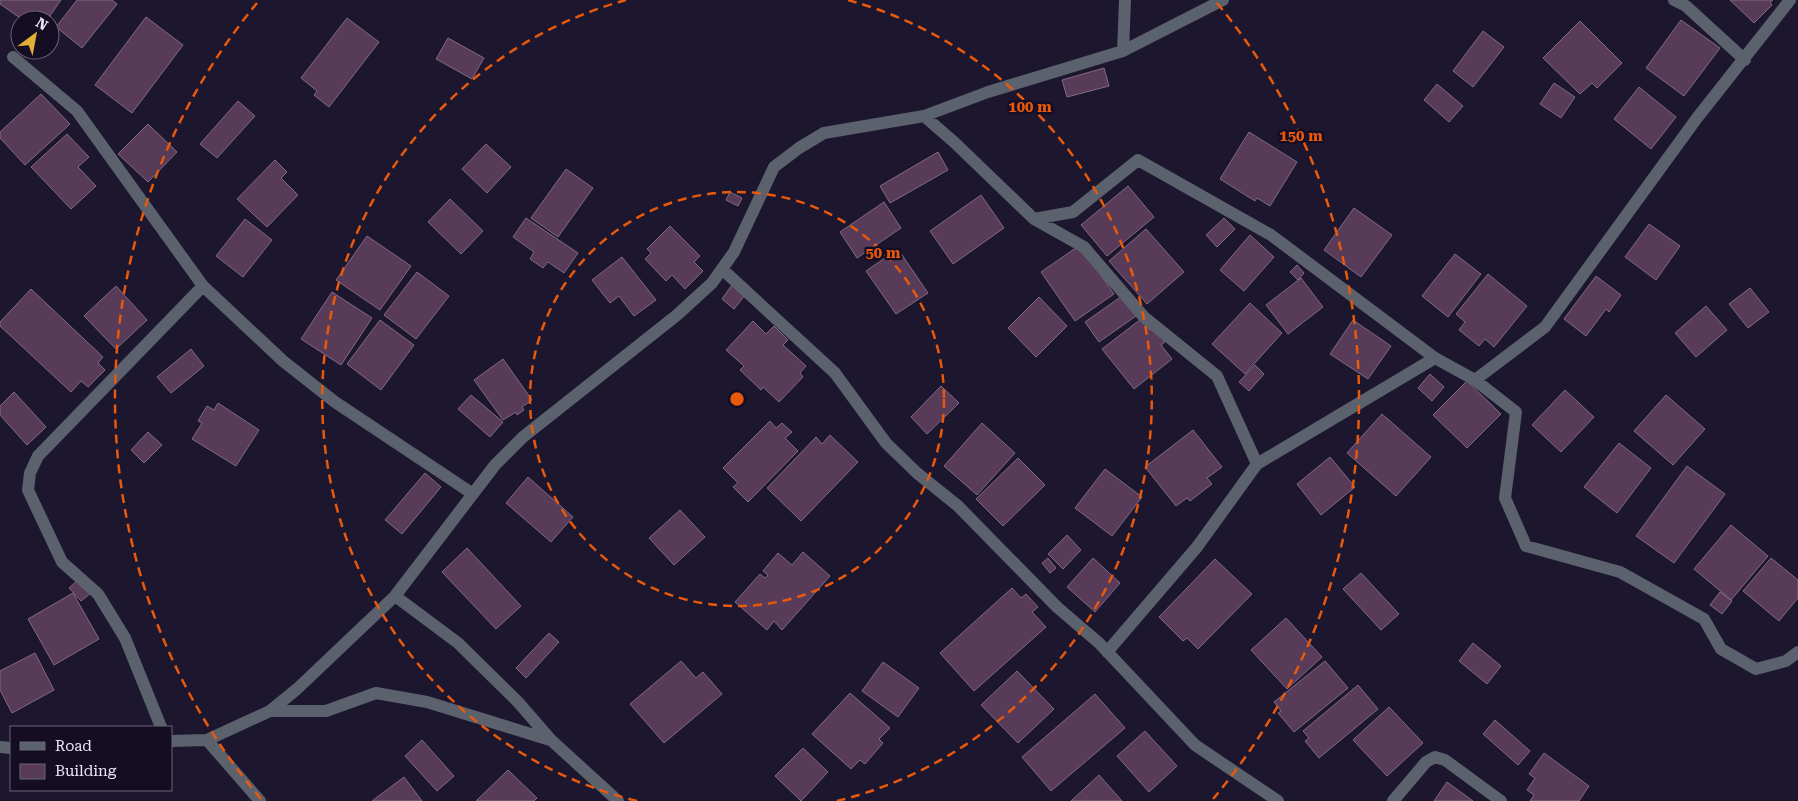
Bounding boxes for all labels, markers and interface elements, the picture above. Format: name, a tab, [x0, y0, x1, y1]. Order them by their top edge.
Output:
north arrow	[10, 10, 60, 60]
text: N	[33, 14, 51, 34]
text: 100 m	[1008, 98, 1052, 116]
text: 150 m	[1279, 127, 1323, 145]
text: 50 m	[865, 244, 901, 262]
centre of rings	[728, 390, 746, 408]
legend	[10, 726, 172, 791]
text: Road	[55, 737, 92, 755]
text: Building	[55, 762, 117, 780]

